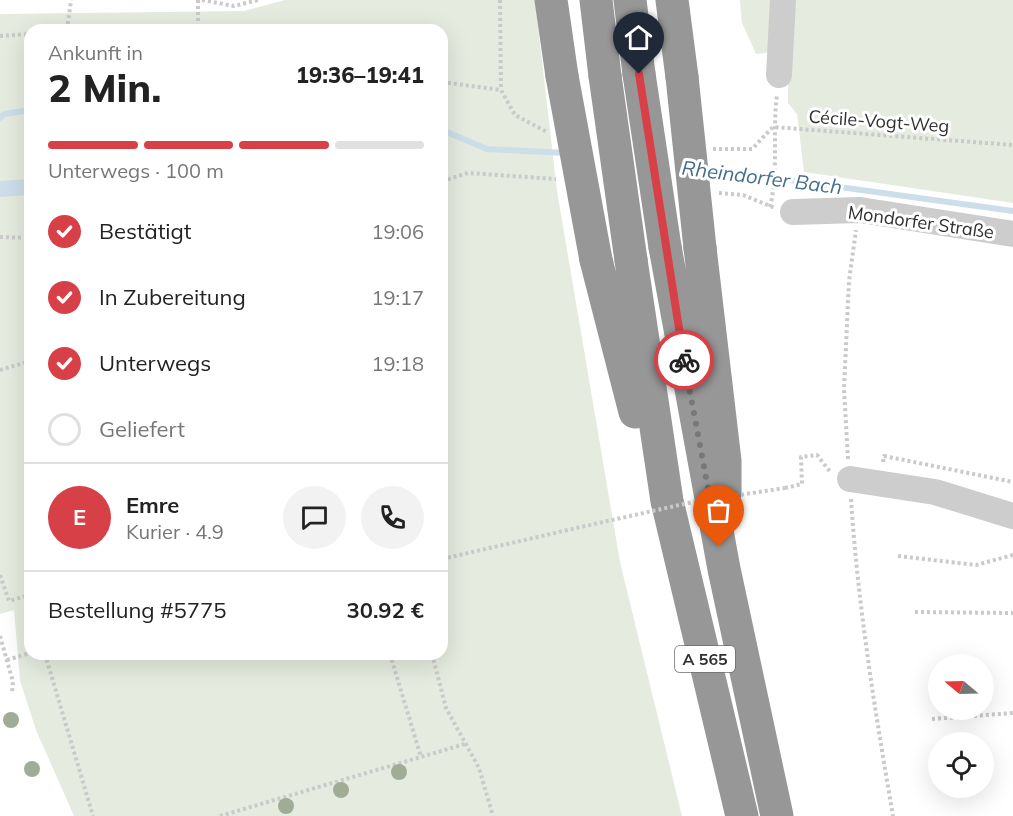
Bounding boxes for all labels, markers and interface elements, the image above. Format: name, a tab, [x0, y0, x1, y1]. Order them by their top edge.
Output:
pin	[613, 12, 664, 74]
icon: home	[622, 21, 655, 54]
text: Ankunft in	[48, 40, 143, 65]
text: 19:36–19:41	[296, 61, 424, 89]
text: 2 Min.	[48, 63, 161, 112]
street label: Cécile-Vogt-Weg	[808, 105, 950, 137]
water label: Rheindorfer Bach	[680, 155, 844, 199]
text: Unterwegs · 100 m	[48, 158, 224, 183]
street label: Mondorfer Straße	[847, 200, 995, 244]
icon: check	[48, 215, 81, 248]
text: Bestätigt	[99, 217, 192, 245]
text: 19:06	[371, 219, 424, 244]
icon: check	[48, 281, 81, 314]
text: In Zubereitung	[99, 283, 246, 311]
text: 19:17	[371, 285, 424, 310]
courier	[654, 330, 714, 390]
icon: bike	[668, 344, 701, 377]
icon: check	[48, 347, 81, 380]
text: Unterwegs	[99, 349, 211, 377]
text: 19:18	[371, 351, 424, 376]
text: Geliefert	[99, 415, 185, 443]
pin	[693, 485, 744, 547]
button: chat	[283, 486, 346, 549]
button: phone	[361, 486, 424, 549]
text: Emre	[126, 491, 179, 519]
icon: bag	[702, 494, 735, 527]
text: E	[73, 503, 86, 531]
text: Kurier · 4.9	[126, 519, 224, 544]
text: Bestellung #5775	[48, 596, 226, 624]
text: 30.92 €	[347, 596, 424, 624]
road number: A 565	[675, 646, 735, 672]
north arrow	[928, 654, 994, 720]
map controls	[928, 654, 994, 798]
button: locate	[928, 732, 994, 798]

